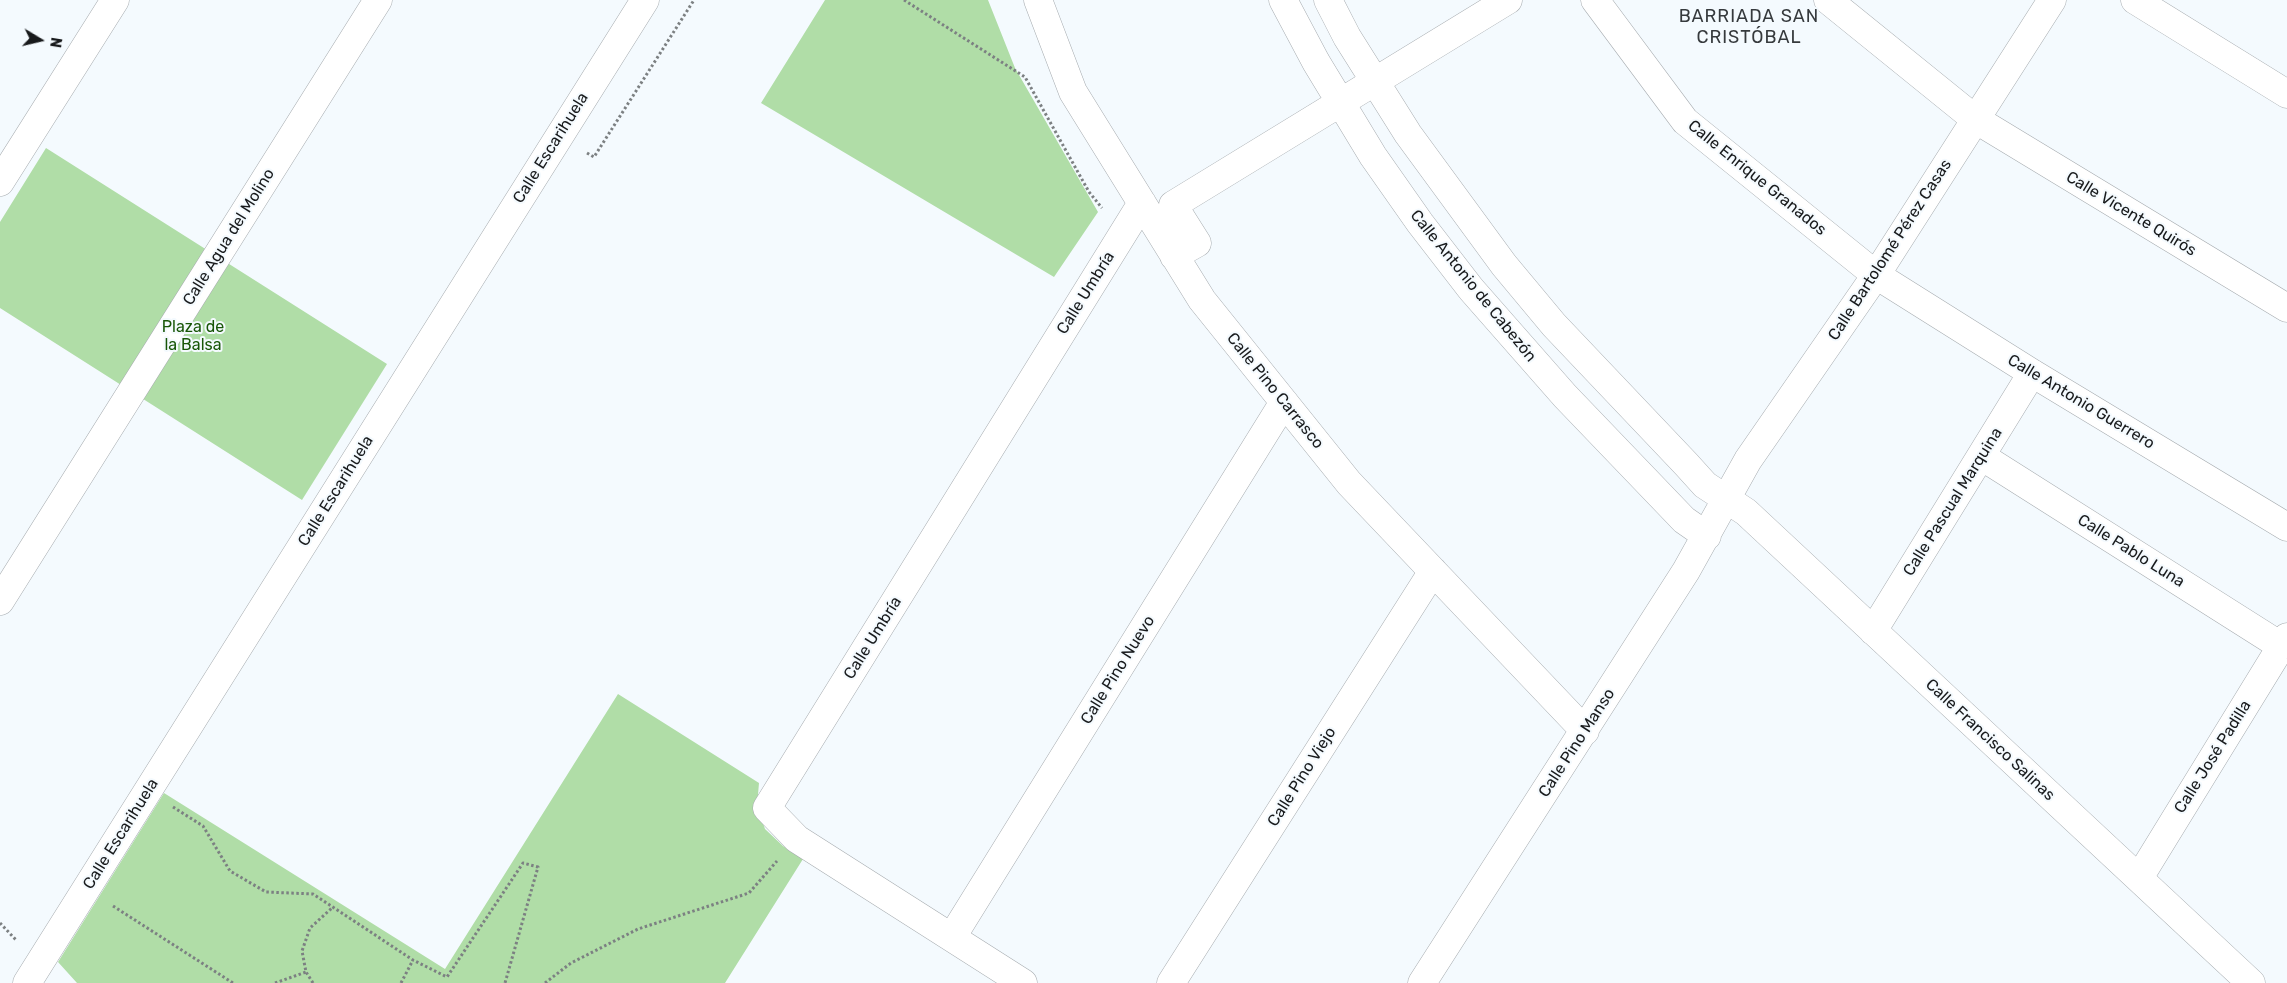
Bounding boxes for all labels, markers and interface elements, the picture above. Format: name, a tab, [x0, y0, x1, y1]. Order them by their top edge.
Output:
district label: BARRIADA SAN CRISTÓBAL	[1677, 6, 1821, 48]
north arrow	[15, 15, 65, 65]
text: N	[46, 36, 64, 49]
street label: Calle Escarihuela	[509, 89, 593, 207]
street label: Calle Enrique Granados	[1684, 116, 1830, 240]
street label: Calle Bartolomé Pérez Casas	[1824, 156, 1956, 344]
street label: Calle Agua del Molino	[179, 165, 279, 309]
street label: Calle Vicente Quirós	[2062, 168, 2200, 260]
street label: Calle Antonio de Cabezón	[1406, 206, 1540, 366]
street label: Calle Umbría	[1053, 248, 1119, 338]
park label: Plaza de la Balsa	[162, 317, 224, 355]
street label: Calle Pino Carrasco	[1222, 329, 1328, 453]
street label: Calle Antonio Guerrero	[2004, 350, 2158, 454]
street label: Calle Pascual Marquina	[1899, 424, 2007, 580]
street label: Calle Escarihuela	[294, 432, 378, 550]
street label: Calle Pablo Luna	[2074, 510, 2188, 592]
street label: Calle Umbría	[840, 593, 906, 683]
street label: Calle Pino Nuevo	[1077, 612, 1159, 728]
street label: Calle Francisco Salinas	[1921, 675, 2059, 805]
street label: Calle Pino Manso	[1535, 685, 1619, 801]
street label: Calle José Padilla	[2171, 697, 2255, 817]
street label: Calle Pino Viejo	[1264, 724, 1340, 830]
street label: Calle Escarihuela	[79, 775, 163, 893]

